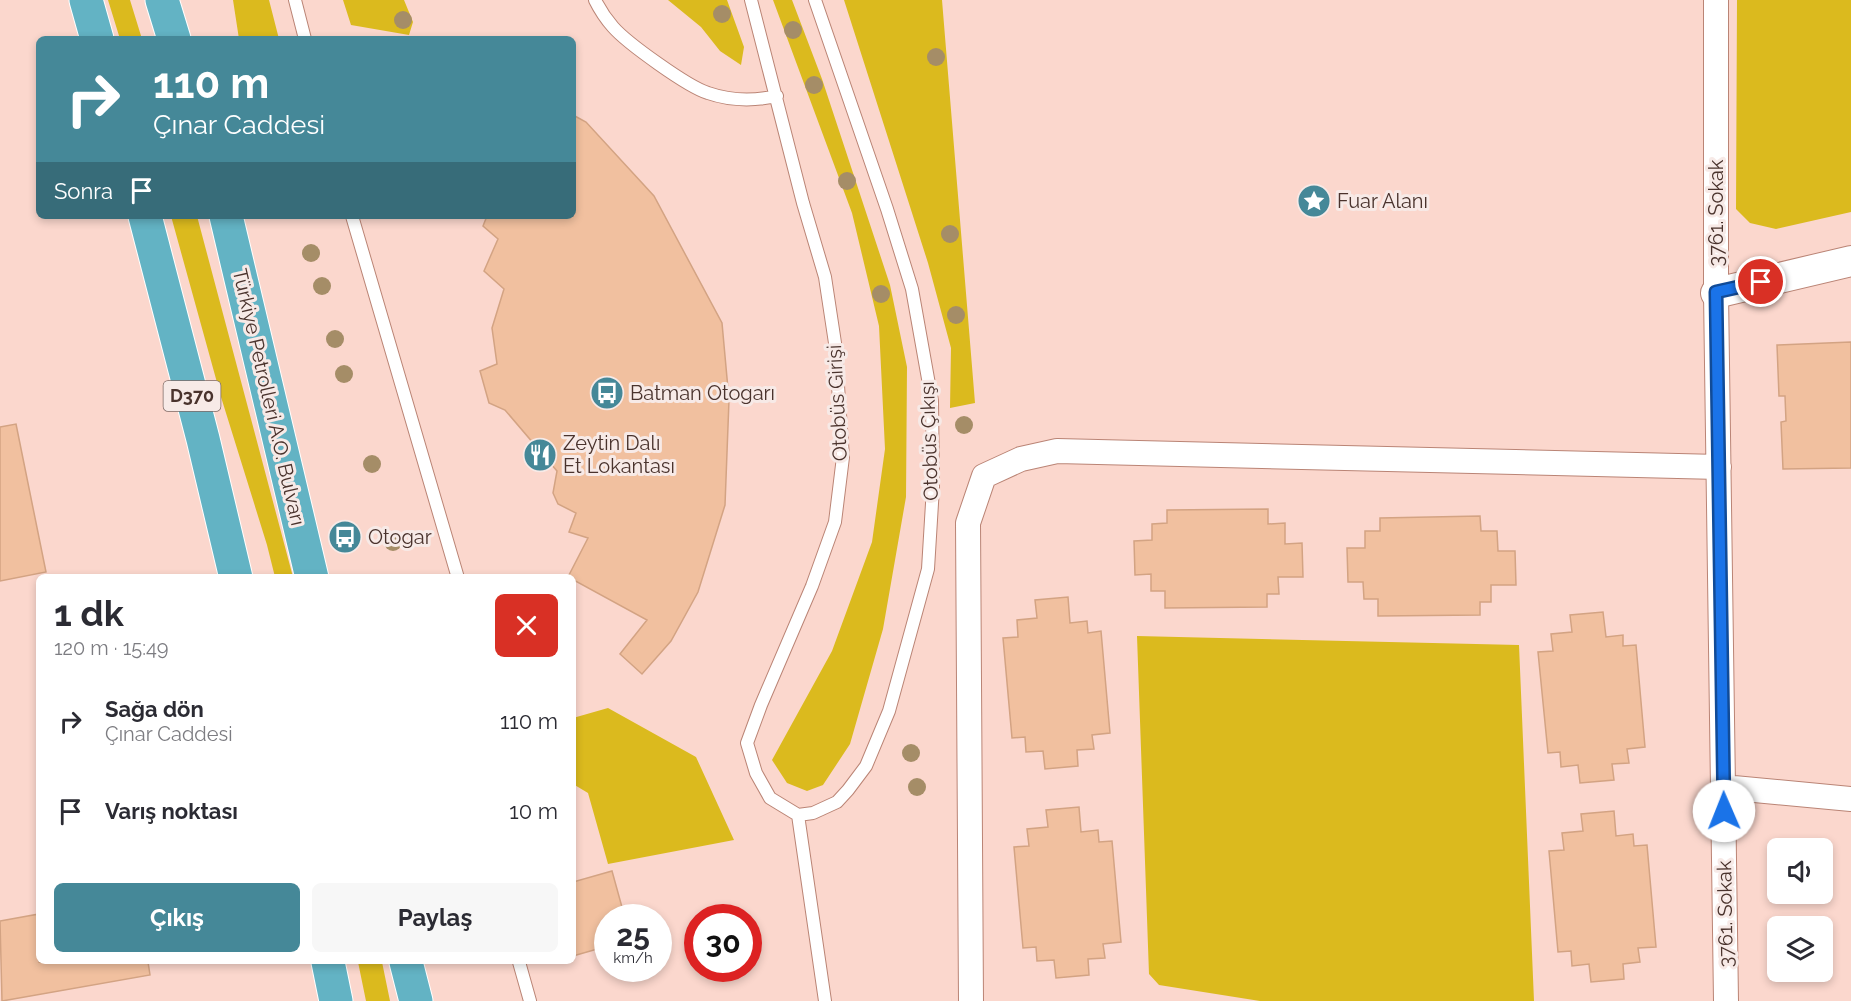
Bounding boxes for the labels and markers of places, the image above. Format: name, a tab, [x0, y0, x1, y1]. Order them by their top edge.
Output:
place icon: Fuar Alanı	[1296, 183, 1332, 219]
place label: Fuar Alanı	[1337, 189, 1428, 213]
pin	[1735, 256, 1786, 307]
bus stop icon: Batman Otogarı	[589, 375, 625, 411]
place label: Batman Otogarı	[630, 381, 775, 405]
place label: Zeytin Dalı Et Lokantası	[563, 431, 675, 478]
restaurant icon: Zeytin Dalı Et Lokantası	[522, 437, 558, 473]
bus stop icon: Otogar	[327, 519, 363, 555]
place label: Otogar	[368, 525, 432, 549]

